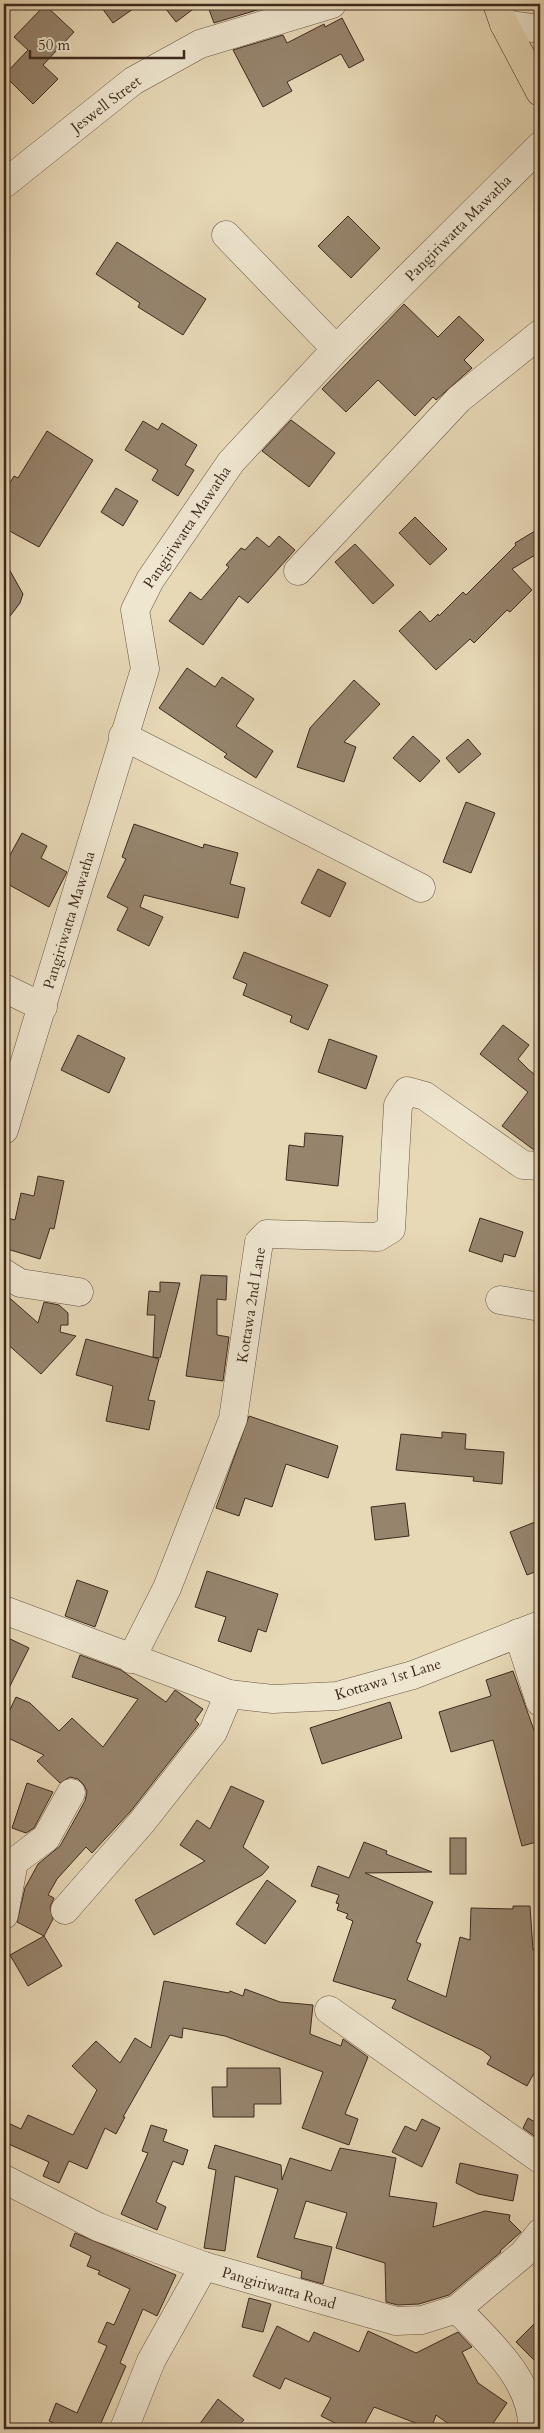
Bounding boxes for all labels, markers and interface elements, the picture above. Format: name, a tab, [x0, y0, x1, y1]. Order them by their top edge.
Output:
scale bar	[30, 28, 184, 60]
text: 50 m	[38, 35, 70, 55]
street label: Jeswell Street	[65, 71, 146, 138]
street label: Pangiriwatta Mawatha	[400, 170, 516, 286]
street label: Pangiriwatta Mawatha	[139, 462, 236, 592]
street label: Pangiriwatta Mawatha	[38, 848, 100, 991]
street label: Kottawa 2nd Lane	[232, 1246, 270, 1364]
street label: Kottawa 1st Lane	[332, 1653, 444, 1705]
street label: Pangiriwatta Road	[220, 2262, 338, 2314]

